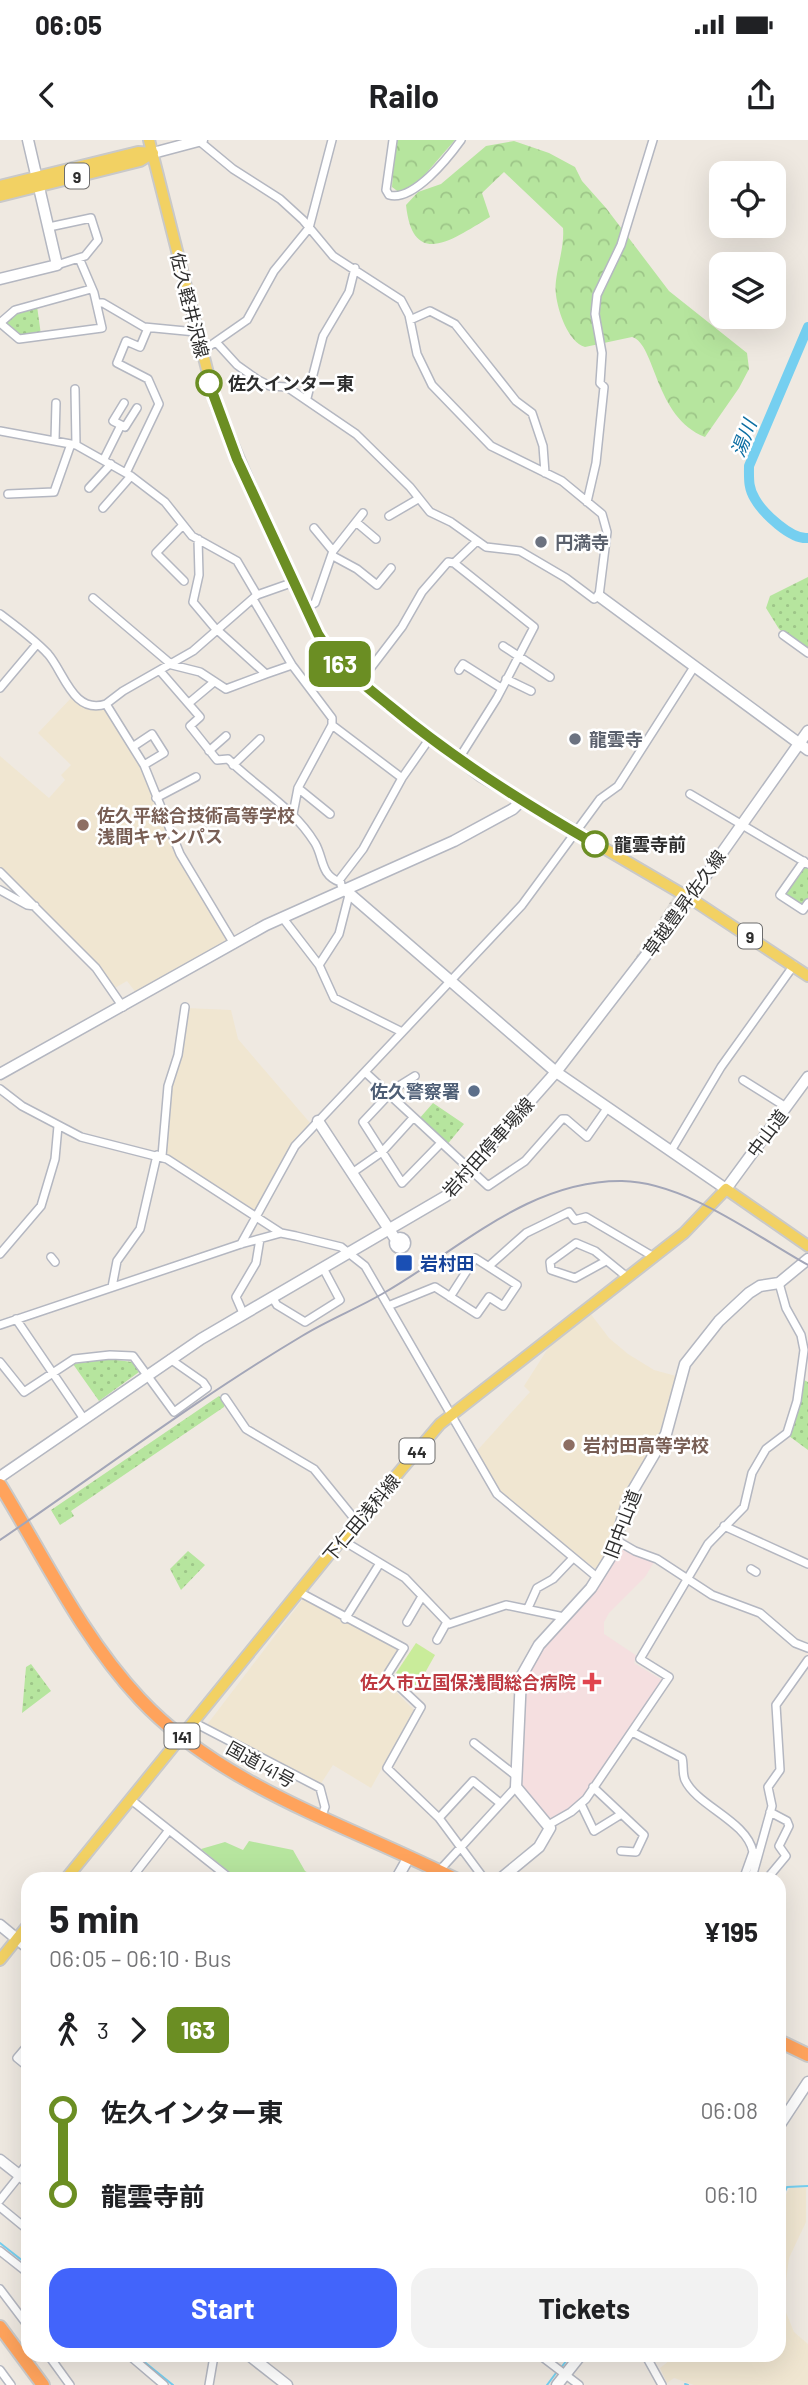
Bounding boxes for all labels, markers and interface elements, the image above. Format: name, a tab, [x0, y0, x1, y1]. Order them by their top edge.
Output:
text: 06:05	[35, 9, 102, 40]
icon: back	[28, 76, 66, 114]
text: Railo	[369, 76, 439, 114]
icon: share	[742, 76, 780, 114]
map controls	[709, 161, 786, 329]
button: locate	[709, 161, 786, 238]
road number: 9	[65, 164, 89, 188]
street label: 佐久軽井沢線	[166, 250, 214, 360]
button: layers	[709, 252, 786, 329]
marker: 佐久インター東	[196, 370, 222, 396]
place label: 佐久インター東	[228, 372, 354, 394]
water label: 湯川	[725, 414, 761, 460]
place label: 円満寺	[555, 531, 609, 553]
marker: 円満寺	[533, 534, 549, 550]
line badge: 163	[300, 641, 380, 687]
text: 163	[323, 649, 357, 678]
place label: 龍雲寺	[589, 728, 643, 750]
marker: 龍雲寺	[567, 731, 583, 747]
place label: 佐久平総合技術高等学校 浅間キャンパス	[97, 804, 295, 847]
marker: 佐久平総合技術高等学校 浅間キャンパス	[75, 817, 91, 833]
marker: 龍雲寺前	[582, 831, 608, 857]
place label: 龍雲寺前	[614, 833, 686, 855]
street label: 草越豊昇佐久線	[638, 846, 730, 960]
road number: 9	[738, 923, 762, 948]
place label: 佐久警察署	[370, 1080, 460, 1102]
marker: 佐久警察署	[466, 1083, 482, 1099]
street label: 岩村田停車場線	[438, 1093, 538, 1201]
street label: 中山道	[742, 1105, 792, 1161]
place label: 岩村田	[420, 1252, 474, 1274]
marker: 岩村田	[394, 1253, 414, 1273]
place label: 岩村田高等学校	[583, 1434, 709, 1456]
marker: 岩村田高等学校	[561, 1437, 577, 1453]
road number: 44	[400, 1438, 434, 1464]
street label: 下仁田浅科線	[318, 1470, 404, 1566]
street label: 旧中山道	[599, 1486, 645, 1562]
place label: 佐久市立国保浅間総合病院	[360, 1671, 576, 1693]
marker: 佐久市立国保浅間総合病院	[582, 1672, 602, 1692]
road number: 141	[164, 1724, 200, 1748]
street label: 国道141号	[223, 1736, 299, 1792]
text: 5 min	[49, 1895, 139, 1941]
text: ¥195	[703, 1916, 758, 1947]
text: 06:05 – 06:10 · Bus	[49, 1944, 231, 1972]
icon: walk	[49, 2011, 87, 2049]
icon: forward	[119, 2011, 157, 2049]
text: 163	[181, 2015, 215, 2044]
text: 3	[97, 2016, 109, 2044]
text: 佐久インター東	[101, 2096, 283, 2127]
text: 06:08	[700, 2096, 758, 2124]
text: 龍雲寺前	[101, 2180, 205, 2211]
text: 06:10	[704, 2180, 758, 2208]
button: Start	[49, 2268, 397, 2348]
button: Tickets	[411, 2268, 758, 2348]

